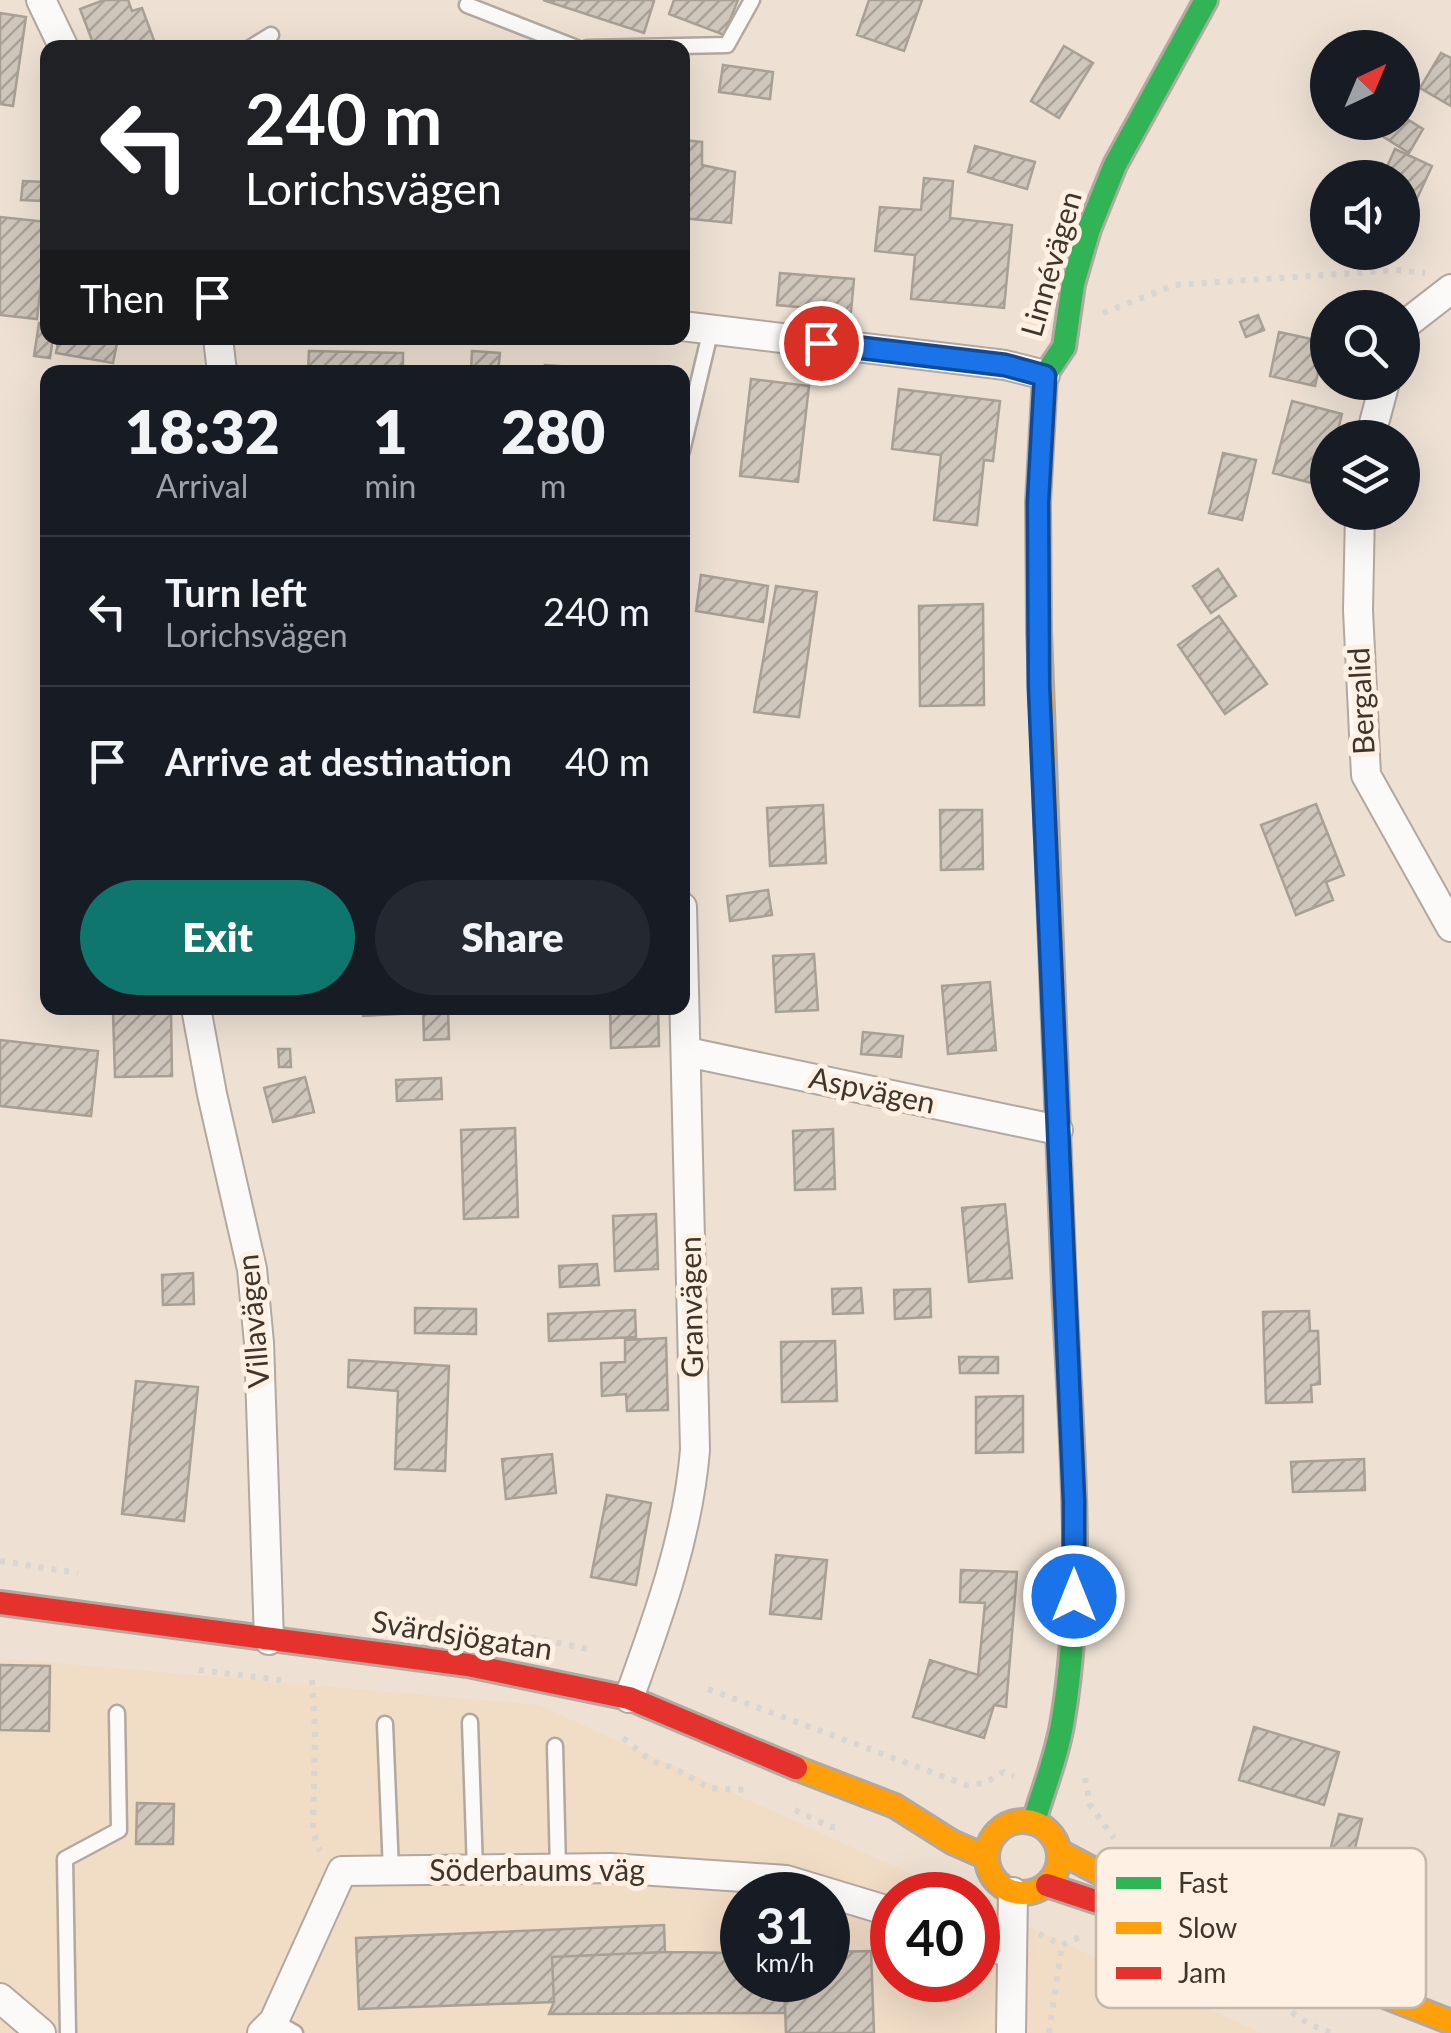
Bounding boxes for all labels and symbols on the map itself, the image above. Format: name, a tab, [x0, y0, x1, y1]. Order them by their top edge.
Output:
north arrow	[1310, 30, 1420, 140]
street label: Linnévägen	[1012, 187, 1088, 340]
pin	[779, 301, 864, 386]
street label: Bergalid	[1339, 647, 1381, 756]
street label: Aspvägen	[806, 1058, 939, 1120]
street label: Granvägen	[671, 1236, 709, 1378]
street label: Villavägen	[228, 1253, 276, 1390]
position arrow	[1022, 1544, 1126, 1648]
street label: Svärdsjögatan	[369, 1602, 555, 1666]
legend	[1096, 1848, 1426, 2008]
street label: Söderbaums väg	[429, 1851, 645, 1887]
text: Fast	[1178, 1865, 1228, 1899]
speed limit sign: 40	[870, 1872, 1000, 2002]
text: Slow	[1178, 1910, 1237, 1944]
text: Jam	[1178, 1955, 1226, 1989]

